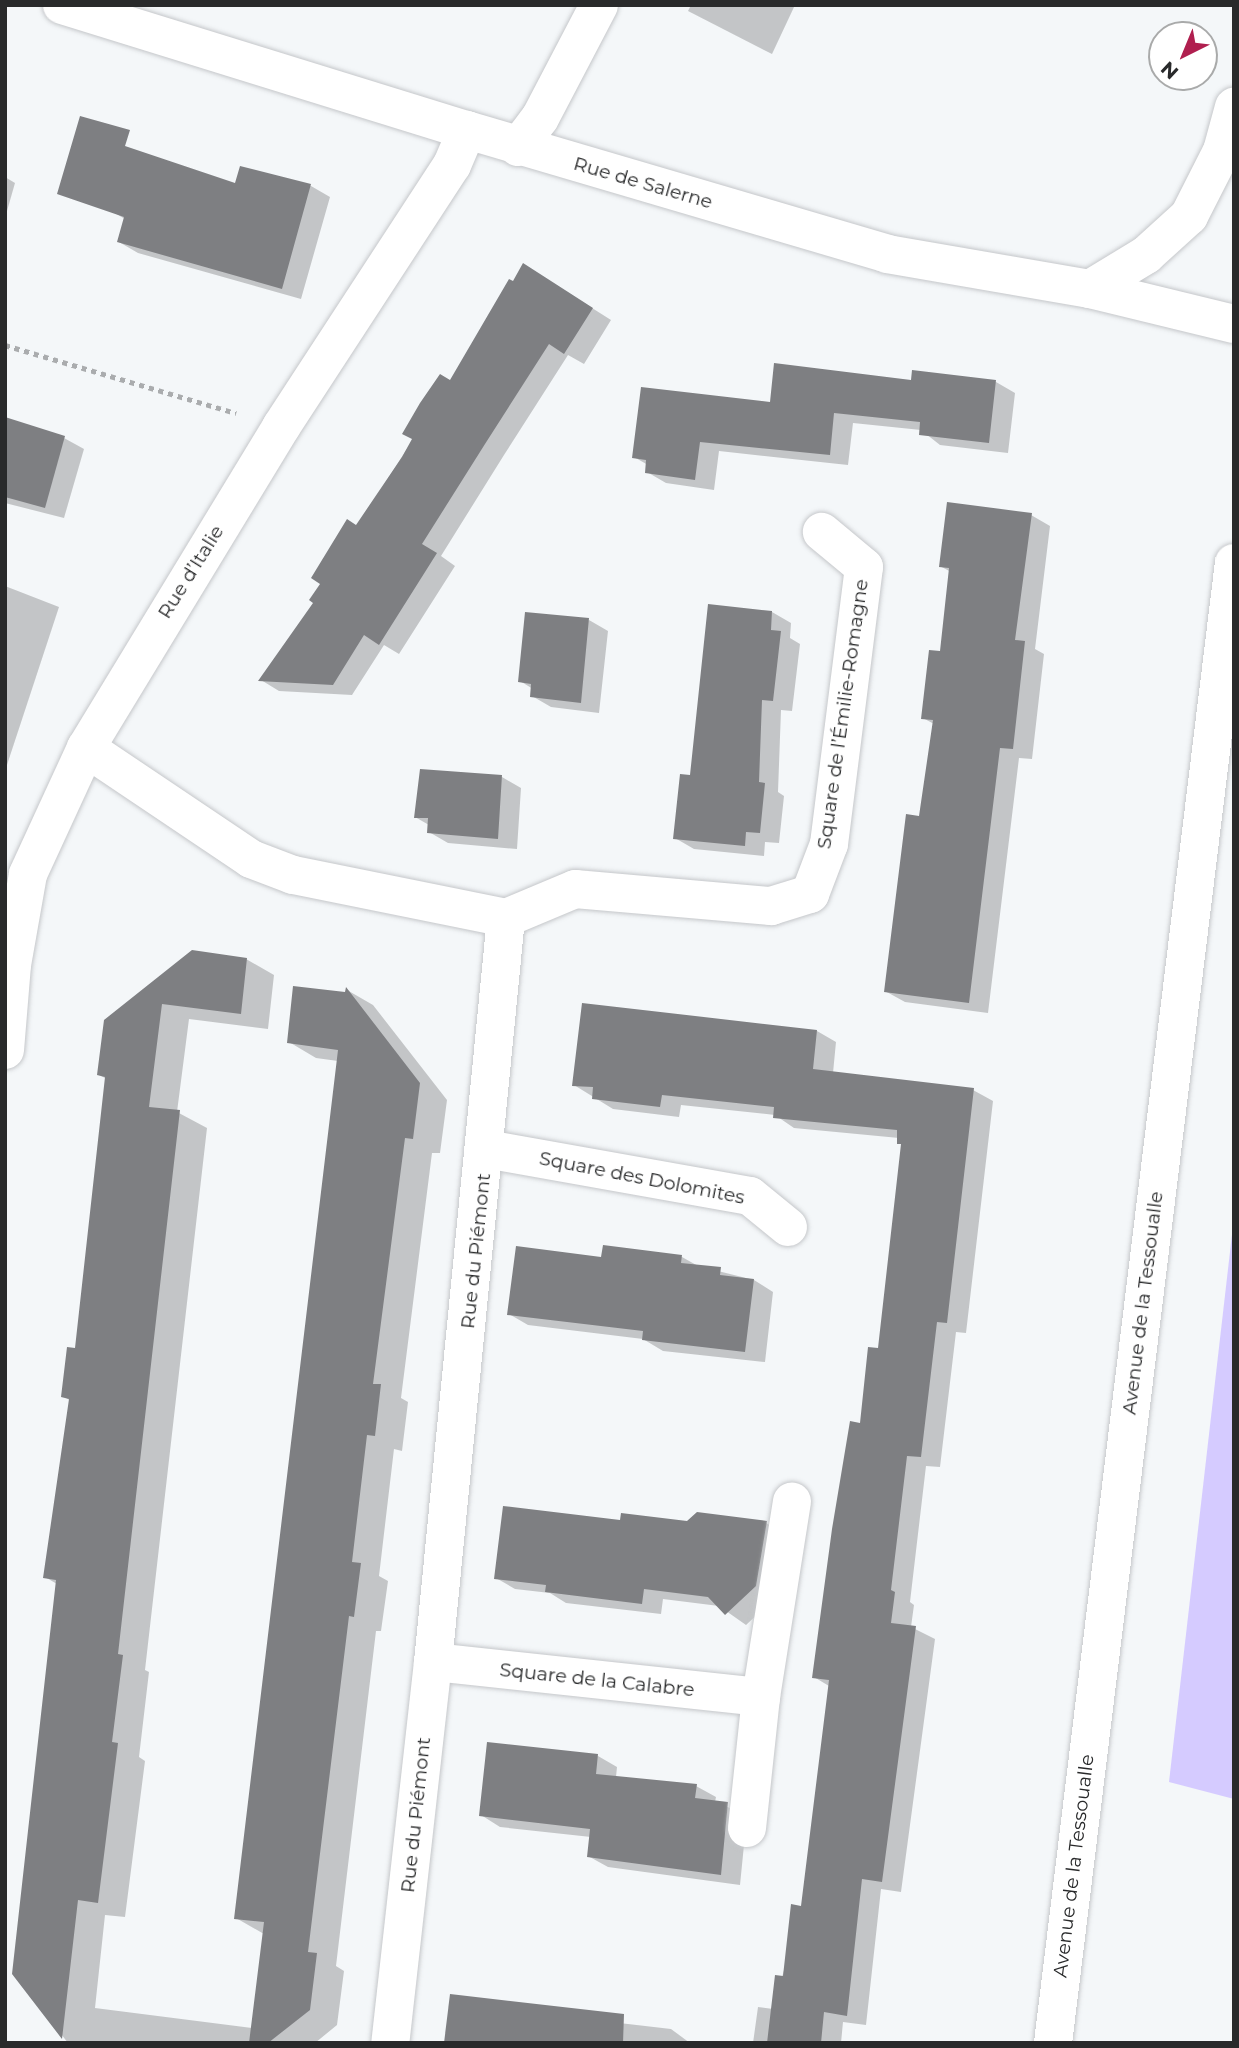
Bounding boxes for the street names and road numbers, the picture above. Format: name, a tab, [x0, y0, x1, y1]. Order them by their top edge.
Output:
street label: Rue de Salerne	[571, 152, 715, 214]
street label: Rue d’Italie	[153, 521, 229, 623]
street label: Square de l’Émilie-Romagne	[813, 578, 873, 850]
street label: Square des Dolomites	[537, 1147, 747, 1209]
street label: Rue du Piémont	[456, 1172, 496, 1330]
street label: Avenue de la Tessoualle	[1118, 1190, 1168, 1416]
street label: Square de la Calabre	[499, 1658, 695, 1702]
street label: Rue du Piémont	[396, 1736, 436, 1894]
street label: Avenue de la Tessoualle	[1049, 1753, 1099, 1979]

